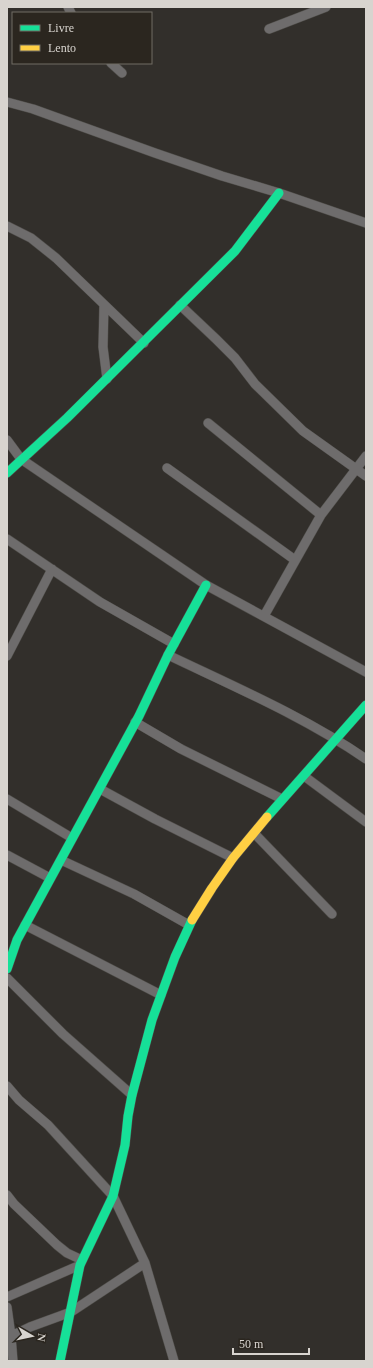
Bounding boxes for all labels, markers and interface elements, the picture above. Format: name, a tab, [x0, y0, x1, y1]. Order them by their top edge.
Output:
legend	[12, 12, 152, 64]
text: Livre	[48, 21, 74, 35]
text: Lento	[48, 41, 76, 55]
north arrow	[12, 1316, 52, 1356]
scale bar	[233, 1330, 309, 1356]
text: N	[35, 1333, 48, 1342]
text: 50 m	[239, 1337, 264, 1351]

